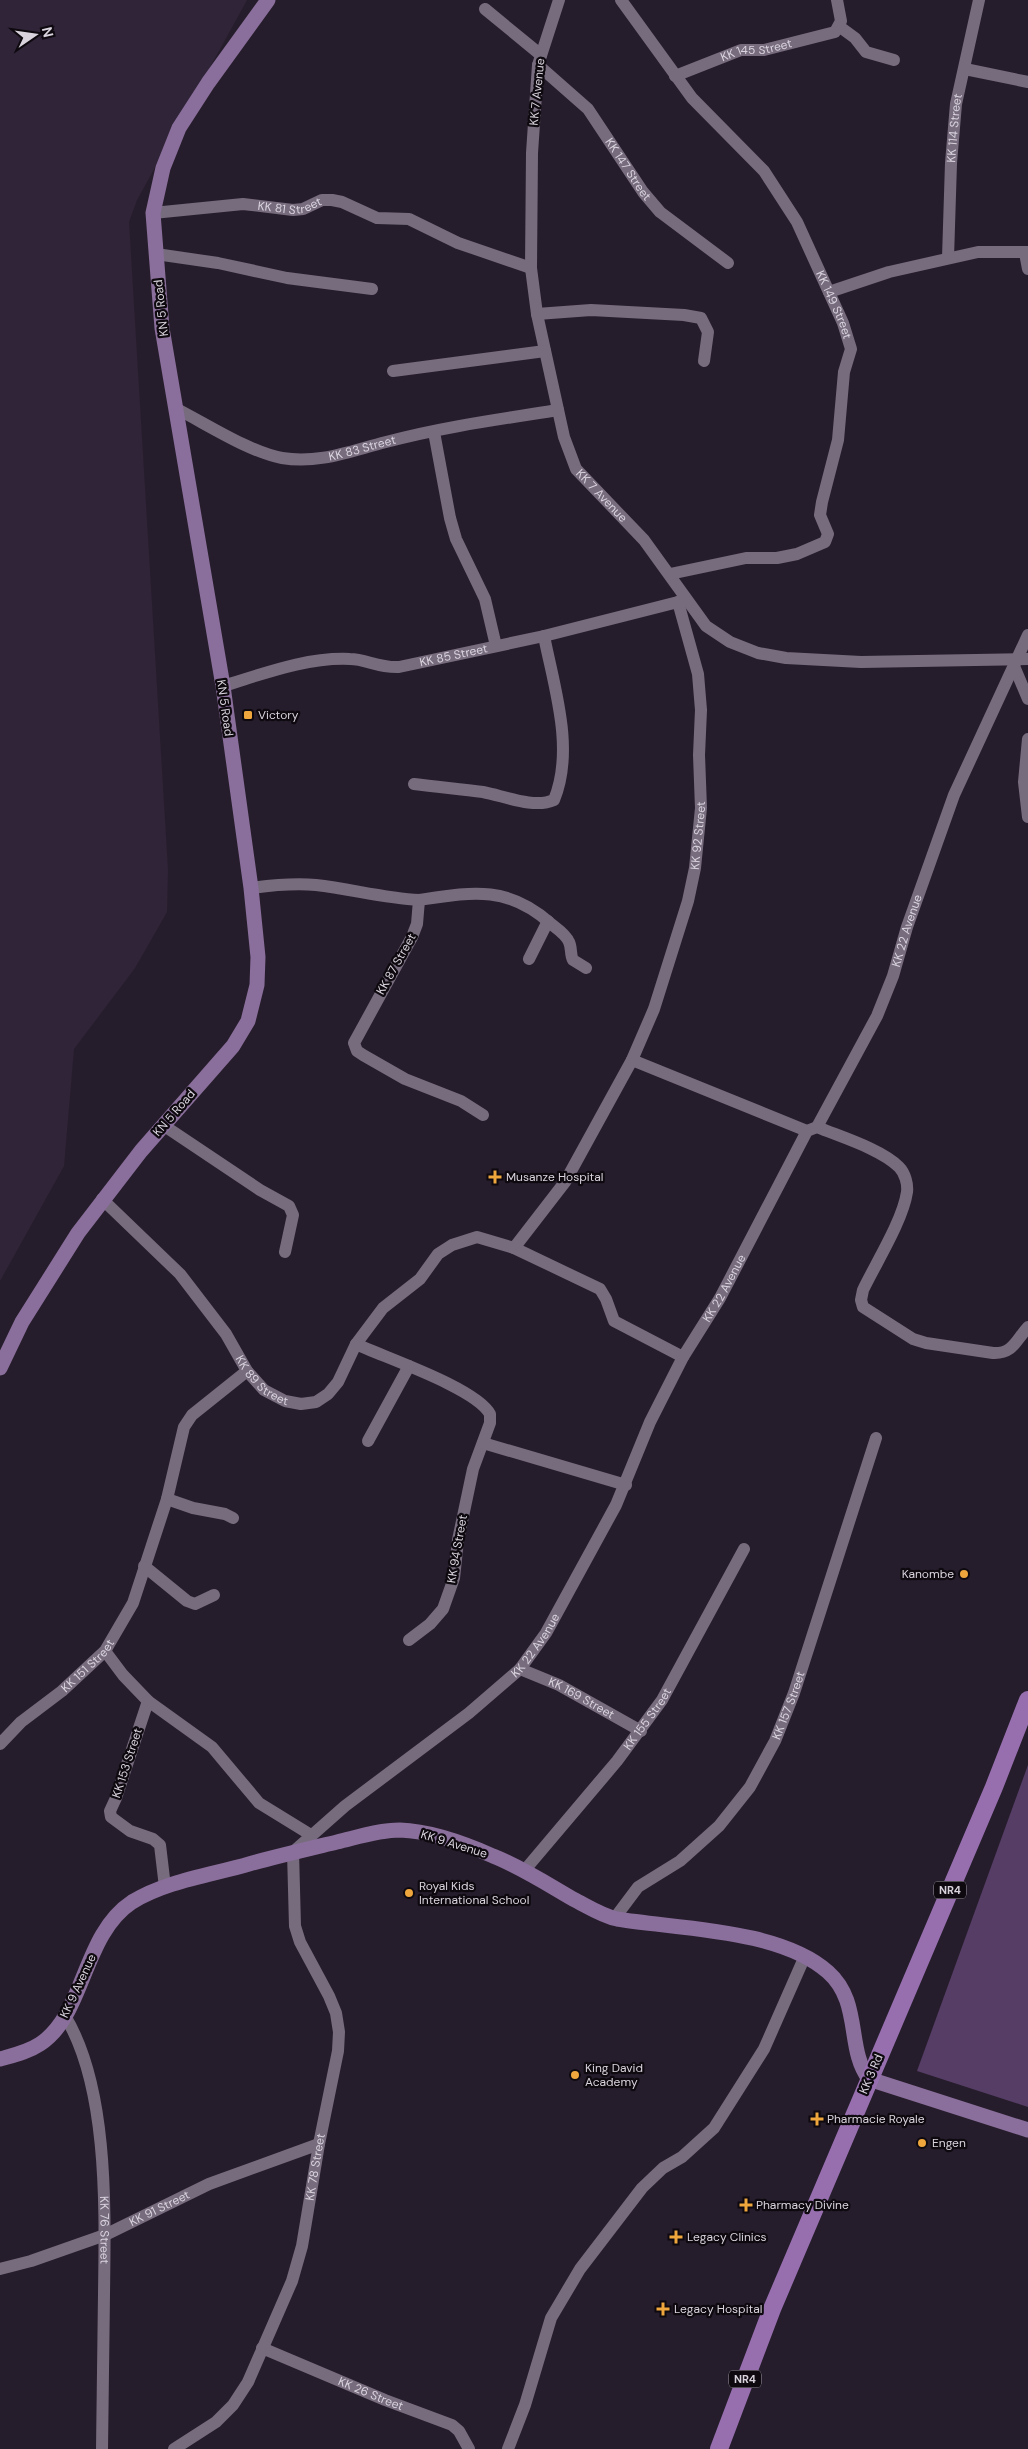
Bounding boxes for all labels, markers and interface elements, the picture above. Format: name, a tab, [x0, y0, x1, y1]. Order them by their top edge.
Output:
north arrow	[10, 10, 60, 60]
text: N	[38, 25, 58, 39]
street label: KK 145 Street	[718, 35, 794, 65]
street label: KK 7 Avenue	[526, 57, 549, 126]
street label: KK 114 Street	[943, 92, 966, 163]
street label: KK 147 Street	[601, 135, 655, 204]
street label: KK 81 Street	[257, 193, 325, 218]
street label: KK 149 Street	[812, 268, 856, 341]
street label: KN 5 Road	[150, 279, 172, 337]
street label: KK 83 Street	[327, 432, 398, 465]
street label: KK 7 Avenue	[572, 466, 631, 526]
street label: KK 85 Street	[418, 640, 489, 670]
street label: KN 5 Road	[213, 679, 237, 737]
place label: Victory	[258, 707, 299, 723]
marker: Victory	[242, 709, 254, 721]
street label: KK 92 Street	[687, 801, 709, 871]
street label: KK 22 Avenue	[888, 892, 926, 969]
street label: KK 87 Street	[373, 930, 420, 998]
street label: KN 5 Road	[149, 1086, 199, 1140]
place label: Musanze Hospital	[506, 1169, 604, 1185]
marker: Musanze Hospital	[488, 1170, 502, 1184]
street label: KK 22 Avenue	[699, 1251, 749, 1325]
street label: KK 89 Street	[232, 1352, 290, 1409]
street label: KK 94 Street	[443, 1513, 471, 1584]
place label: Kanombe	[902, 1566, 954, 1582]
marker: Kanombe	[958, 1568, 970, 1580]
street label: KK 22 Avenue	[508, 1610, 563, 1681]
street label: KK 151 Street	[58, 1636, 118, 1696]
street label: KK 157 Street	[768, 1669, 809, 1742]
street label: KK 169 Street	[546, 1674, 618, 1723]
street label: KK 155 Street	[620, 1685, 675, 1753]
street label: KK 153 Street	[108, 1726, 146, 1800]
street label: KK 9 Avenue	[419, 1826, 489, 1862]
place label: Royal Kids International School	[419, 1878, 529, 1908]
road number: NR4	[934, 1882, 966, 1898]
marker: Royal Kids International School	[403, 1887, 415, 1899]
street label: KK 9 Avenue	[56, 1951, 100, 2021]
street label: KK 3 Rd	[855, 2052, 887, 2096]
place label: King David Academy	[585, 2060, 643, 2090]
marker: King David Academy	[569, 2069, 581, 2081]
place label: Pharmacie Royale	[827, 2111, 925, 2127]
marker: Pharmacie Royale	[811, 2113, 823, 2125]
street label: KK 78 Street	[302, 2132, 329, 2202]
place label: Engen	[932, 2135, 966, 2151]
marker: Engen	[916, 2137, 928, 2149]
street label: KK 91 Street	[126, 2187, 193, 2230]
street label: KK 76 Street	[96, 2196, 113, 2264]
place label: Pharmacy Divine	[756, 2197, 849, 2213]
marker: Pharmacy Divine	[740, 2199, 752, 2211]
place label: Legacy Clinics	[687, 2229, 767, 2245]
marker: Legacy Clinics	[669, 2230, 683, 2244]
place label: Legacy Hospital	[674, 2301, 762, 2317]
marker: Legacy Hospital	[656, 2302, 670, 2316]
road number: NR4	[729, 2370, 761, 2388]
street label: KK 26 Street	[336, 2373, 406, 2414]

